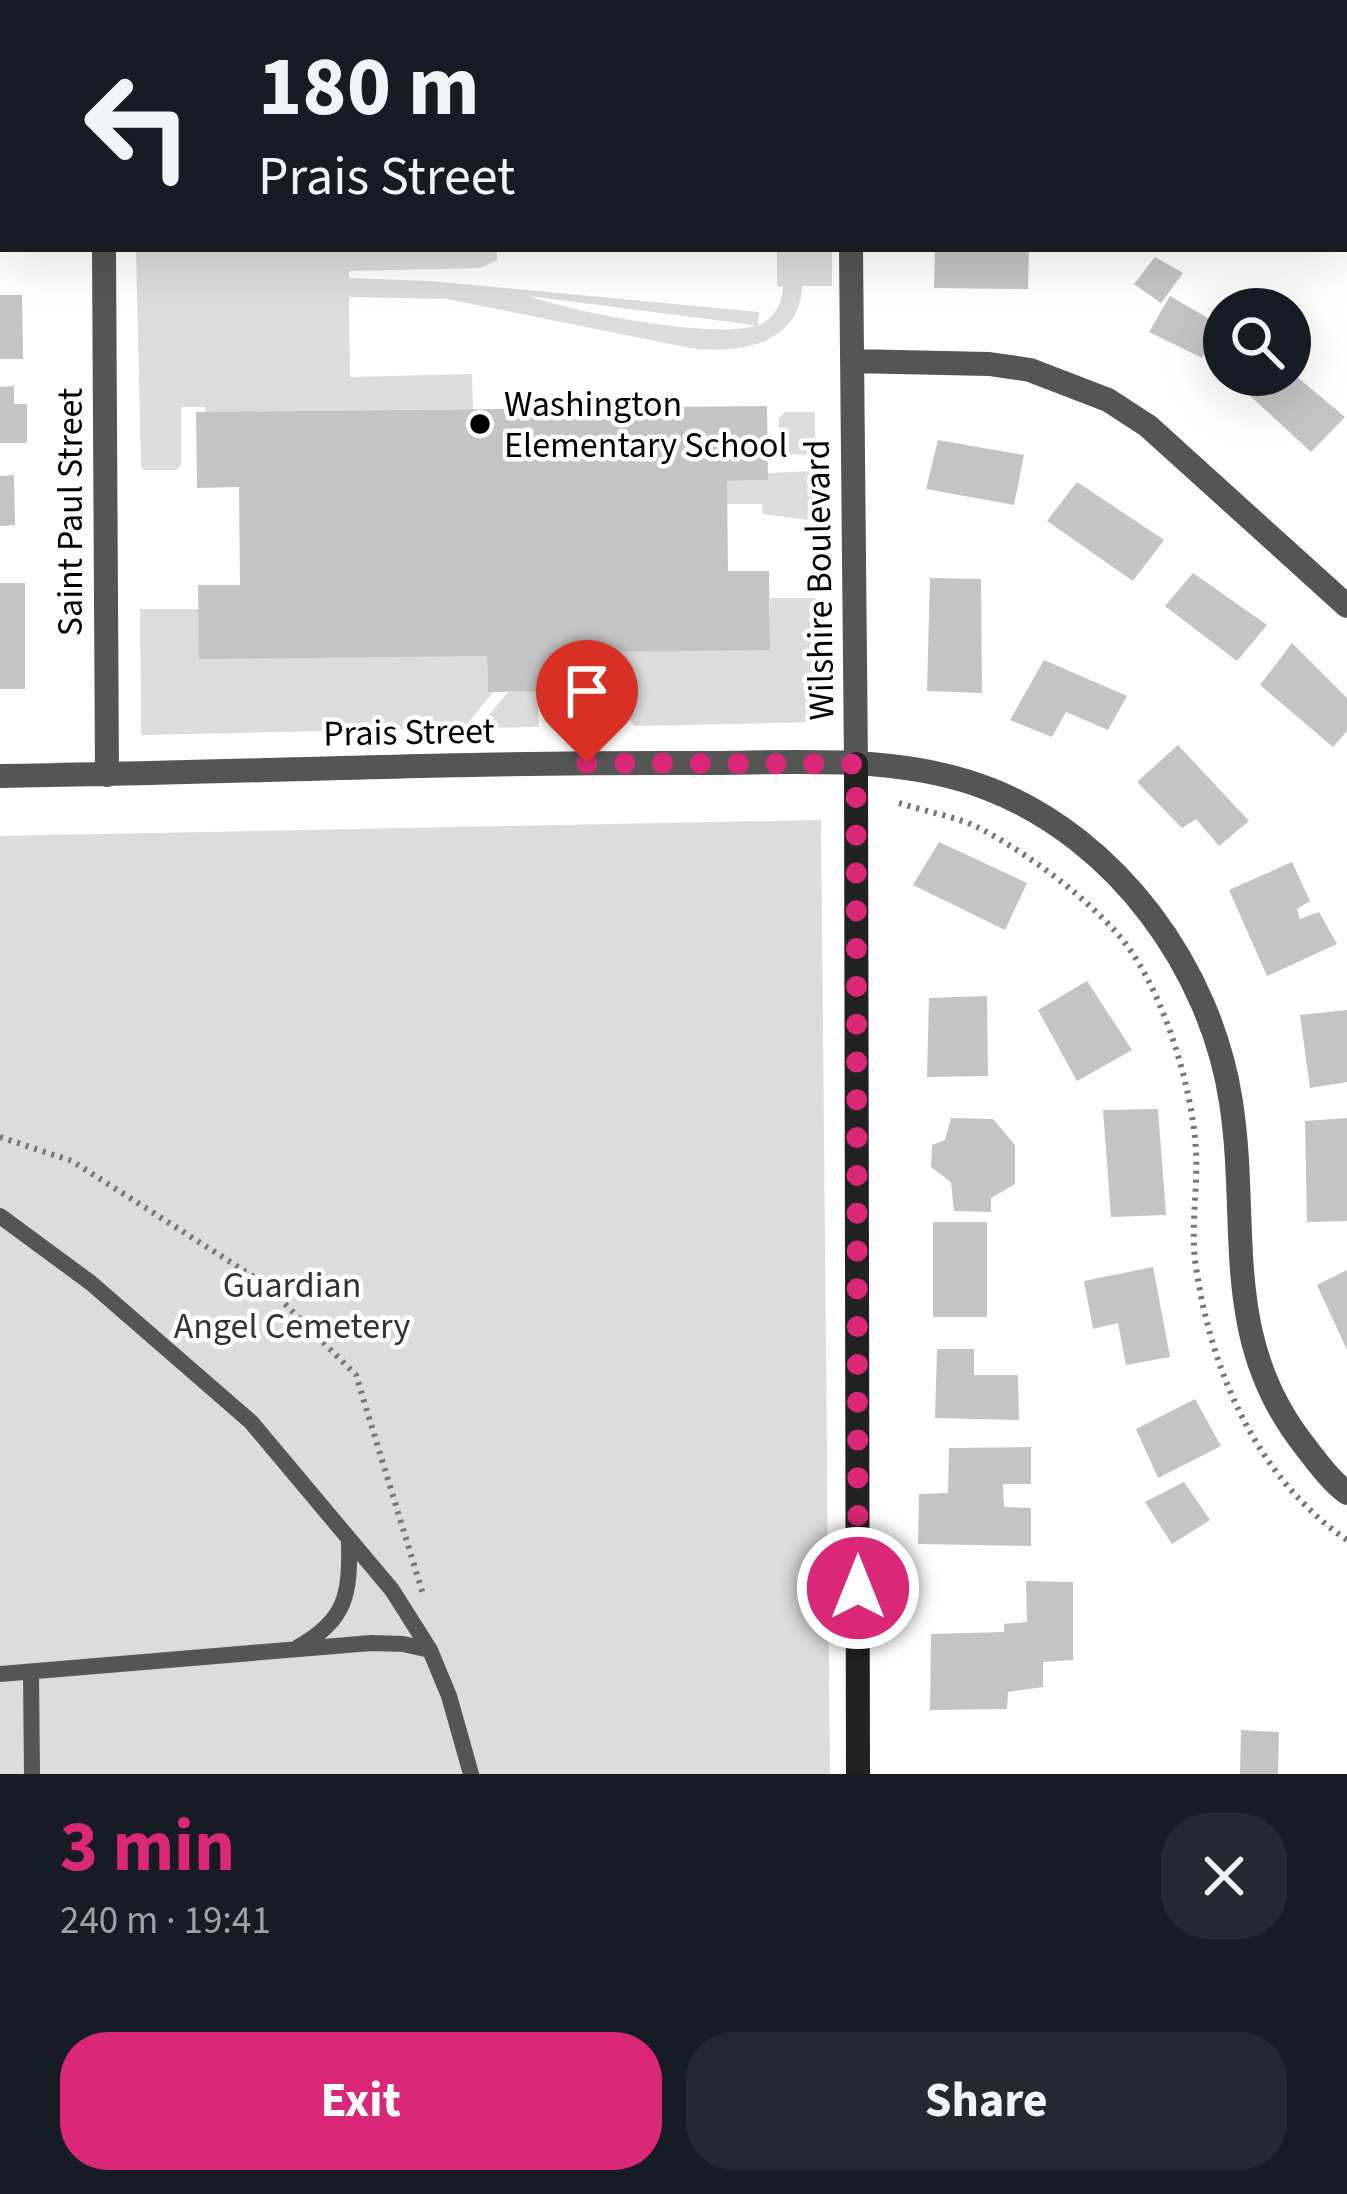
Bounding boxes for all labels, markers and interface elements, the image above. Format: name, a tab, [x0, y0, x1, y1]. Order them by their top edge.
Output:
text: 180 m	[258, 28, 480, 148]
icon: left	[60, 48, 216, 204]
text: Prais Street	[258, 139, 515, 216]
map controls	[1203, 288, 1311, 396]
button: search	[1203, 288, 1311, 396]
place label: Washington Elementary School	[504, 379, 788, 471]
street label: Saint Paul Street	[45, 388, 96, 636]
marker: Washington Elementary School	[467, 411, 493, 437]
street label: Wilshire Boulevard	[792, 439, 847, 721]
pin	[536, 640, 638, 763]
icon: arrive	[554, 658, 620, 724]
street label: Prais Street	[323, 706, 495, 759]
park label: Guardian Angel Cemetery	[174, 1260, 410, 1352]
position arrow	[795, 1525, 921, 1651]
text: 3 min	[60, 1796, 235, 1899]
button: close	[1161, 1813, 1287, 1939]
text: 240 m · 19:41	[60, 1893, 271, 1949]
button: Exit	[60, 2032, 662, 2170]
button: Share	[686, 2032, 1287, 2170]

